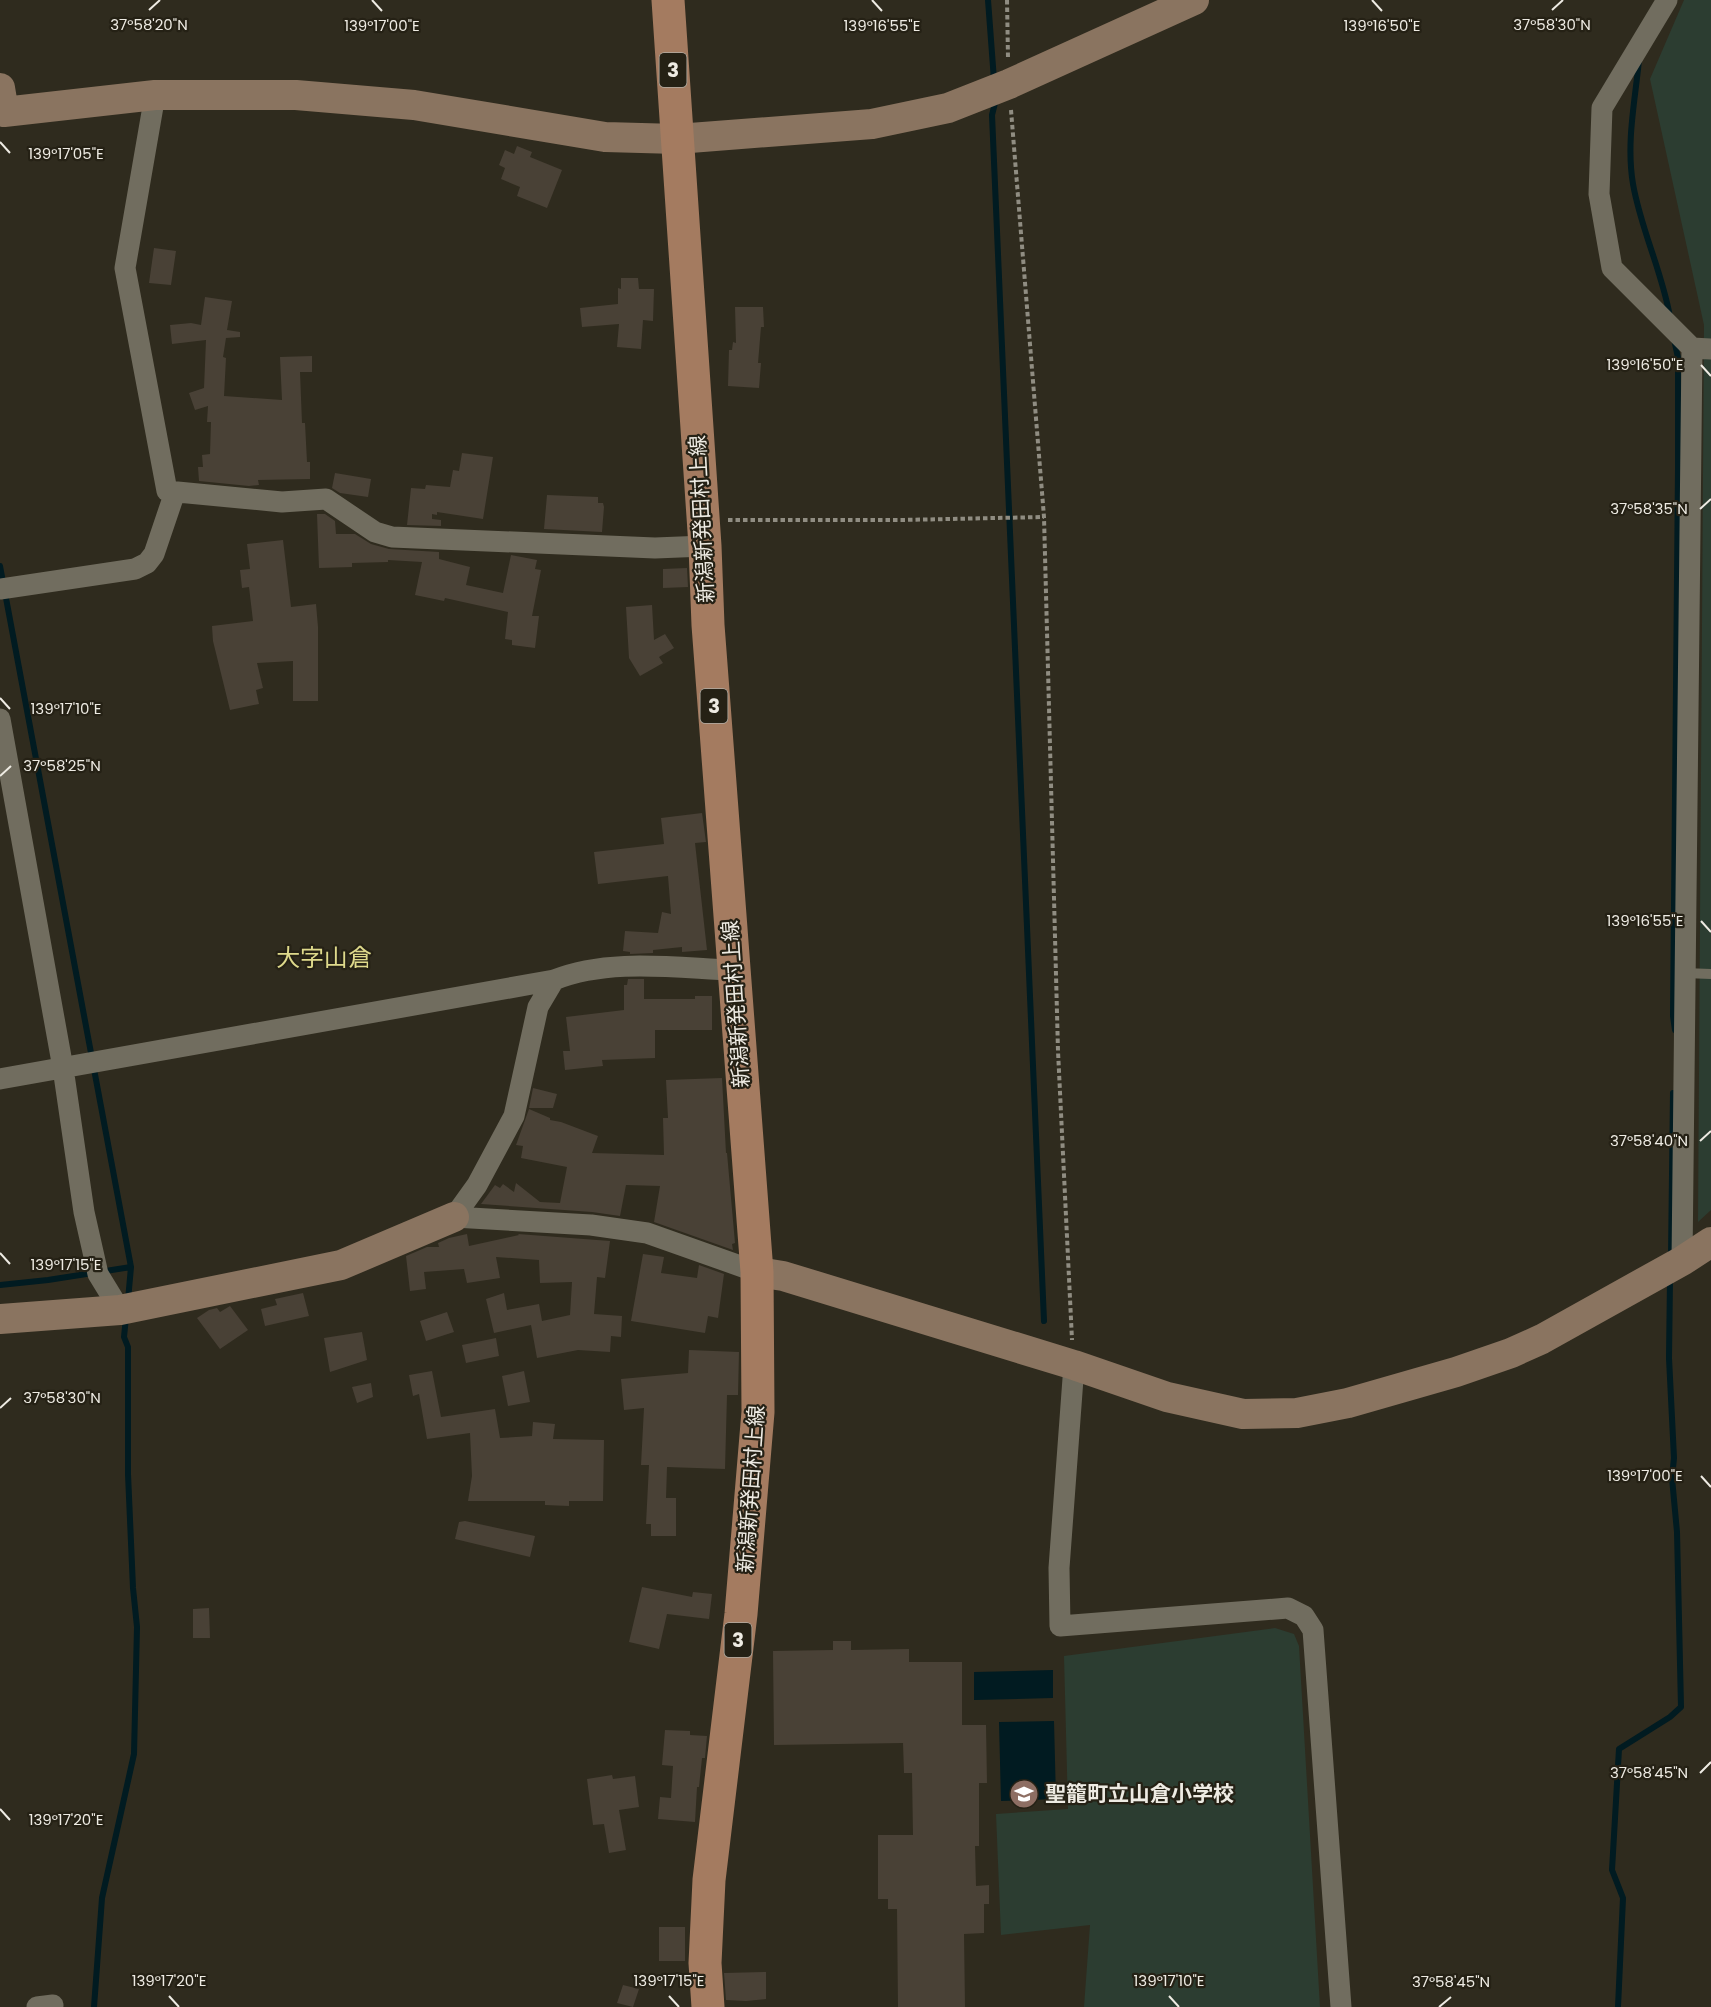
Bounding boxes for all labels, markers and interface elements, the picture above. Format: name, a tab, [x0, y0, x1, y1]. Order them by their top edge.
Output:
text: 37°58'20"N	[110, 14, 188, 35]
text: 37°58'30"N	[1513, 14, 1591, 35]
text: 139°17'00"E	[344, 15, 420, 36]
text: 139°16'55"E	[844, 15, 920, 36]
text: 139°16'50"E	[1344, 15, 1420, 36]
road number: 3	[660, 53, 686, 87]
text: 139°17'05"E	[28, 143, 104, 164]
text: 139°16'50"E	[1607, 354, 1683, 375]
street label: 新潟新発田村上線	[683, 434, 720, 604]
text: 37°58'35"N	[1610, 498, 1688, 519]
road number: 3	[700, 689, 728, 723]
text: 139°17'10"E	[31, 698, 101, 719]
text: 37°58'25"N	[23, 755, 101, 776]
text: 139°16'55"E	[1607, 910, 1683, 931]
street label: 新潟新発田村上線	[715, 919, 756, 1089]
district label: 大字山倉	[276, 941, 372, 974]
text: 37°58'40"N	[1610, 1130, 1688, 1151]
text: 139°17'15"E	[31, 1254, 101, 1275]
text: 37°58'30"N	[23, 1387, 101, 1408]
street label: 新潟新発田村上線	[730, 1404, 771, 1574]
text: 139°17'00"E	[1607, 1465, 1683, 1486]
road number: 3	[724, 1623, 752, 1657]
text: 37°58'45"N	[1610, 1762, 1688, 1783]
school or university icon: 聖籠町立山倉小学校	[1008, 1778, 1040, 1810]
place label: 聖籠町立山倉小学校	[1045, 1779, 1234, 1808]
text: 139°17'20"E	[29, 1809, 103, 1830]
text: 139°17'20"E	[132, 1970, 206, 1991]
text: 139°17'15"E	[634, 1970, 704, 1991]
text: 139°17'10"E	[1134, 1970, 1204, 1991]
text: 37°58'45"N	[1412, 1971, 1490, 1992]

